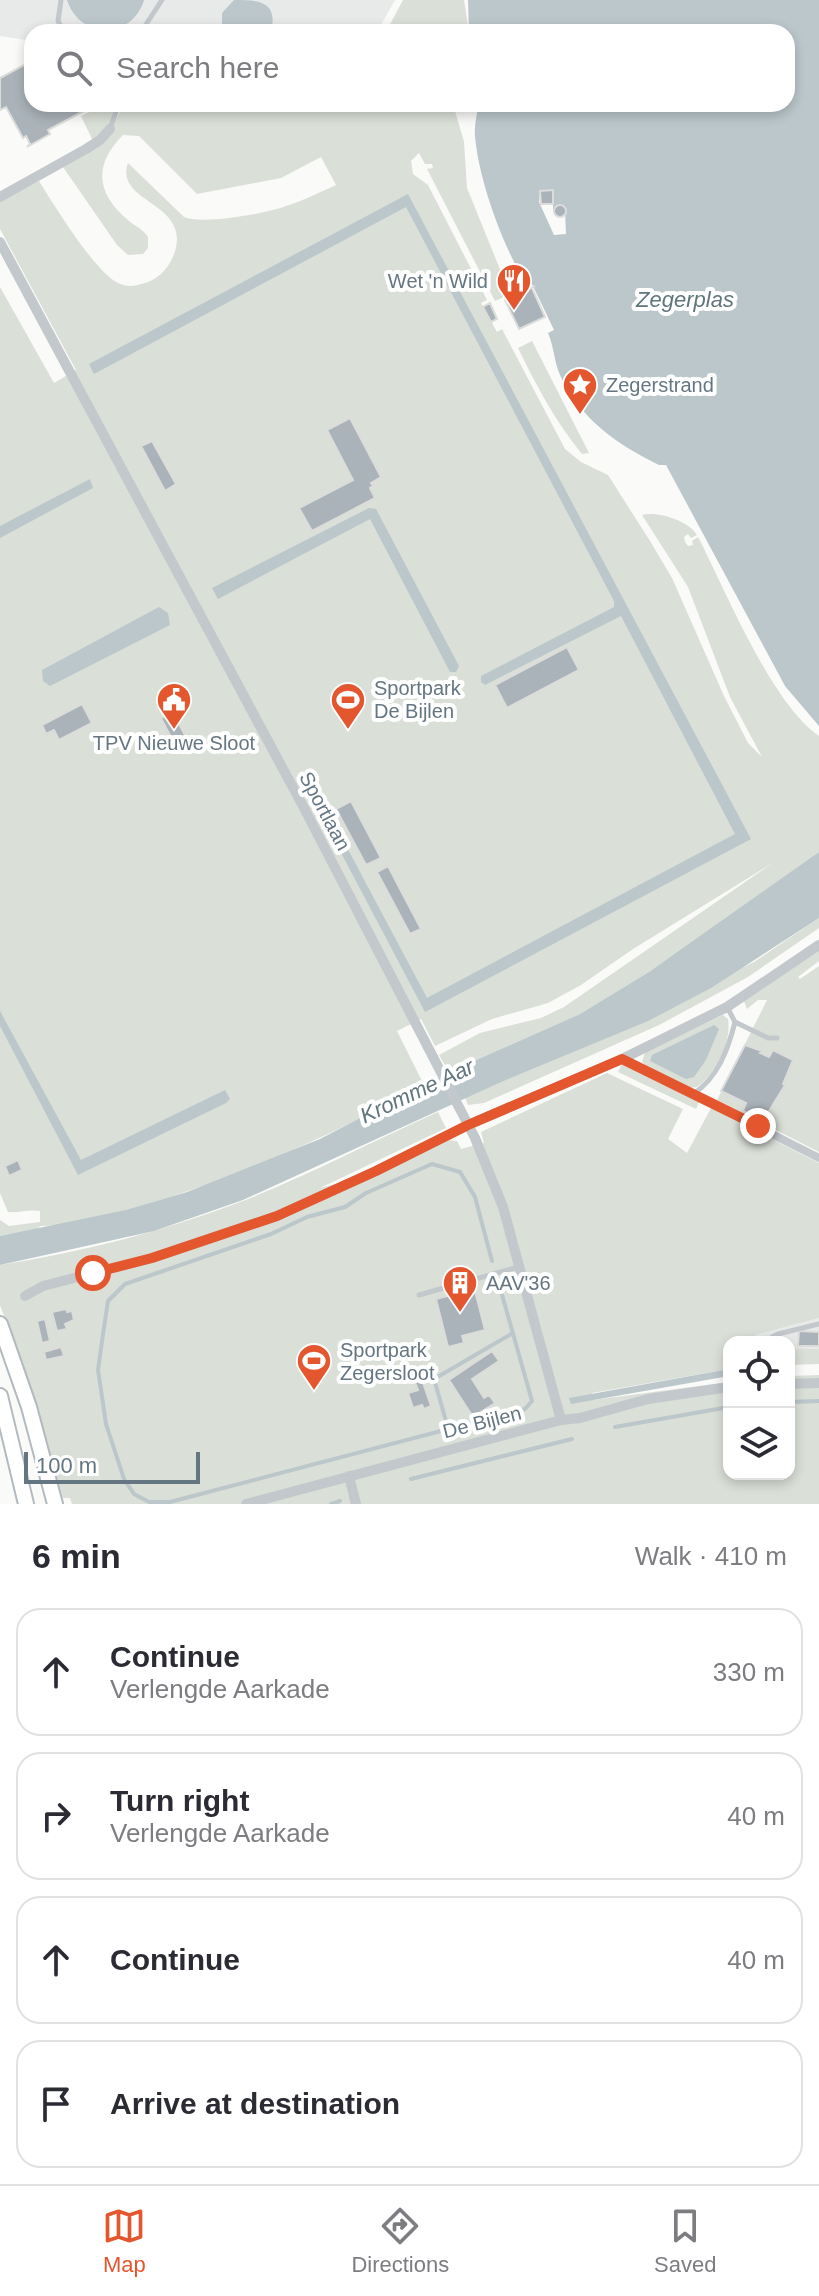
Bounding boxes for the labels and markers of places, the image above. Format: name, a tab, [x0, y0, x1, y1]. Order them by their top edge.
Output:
restaurant icon: Wet 'n Wild	[495, 262, 533, 312]
place label: Wet 'n Wild	[388, 270, 488, 292]
place icon: Zegerstrand	[561, 366, 599, 416]
place label: Zegerstrand	[606, 374, 714, 396]
place label: Sportpark De Bijlen	[374, 677, 462, 722]
public building icon: TPV Nieuwe Sloot	[155, 681, 193, 731]
sports icon: Sportpark De Bijlen	[329, 681, 367, 731]
place label: TPV Nieuwe Sloot	[93, 732, 256, 754]
building icon: AAV'36	[441, 1264, 479, 1314]
place label: AAV'36	[486, 1272, 551, 1294]
place label: Sportpark Zegersloot	[340, 1339, 435, 1384]
sports icon: Sportpark Zegersloot	[295, 1342, 333, 1392]

